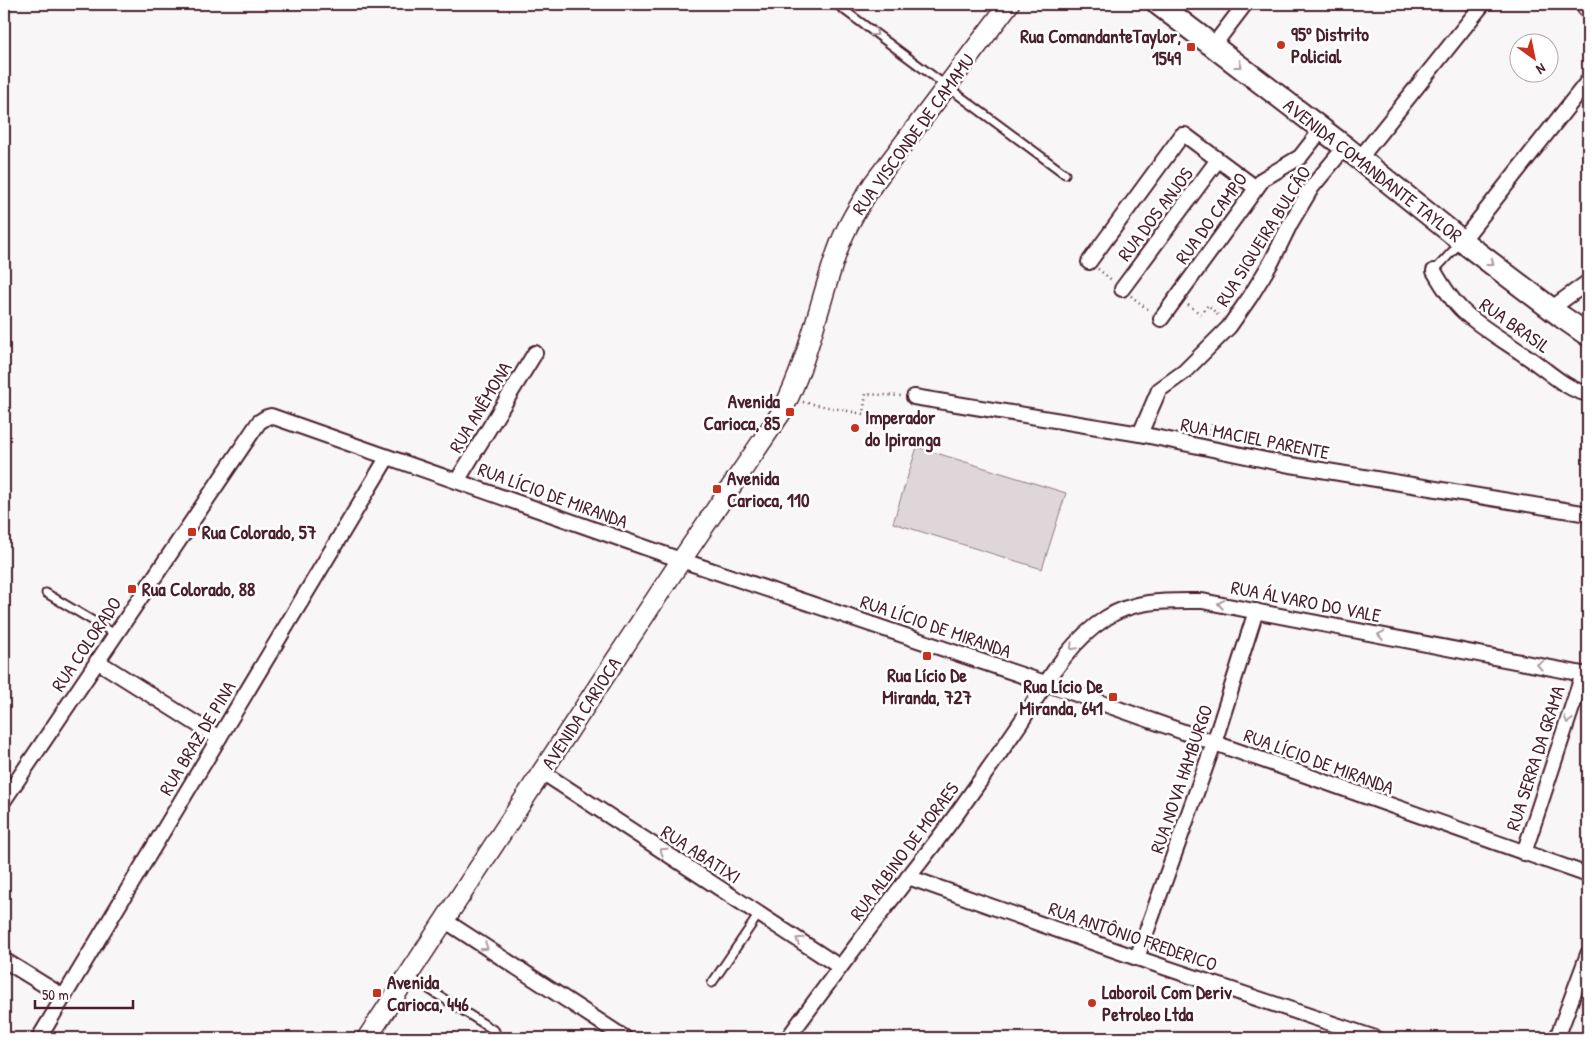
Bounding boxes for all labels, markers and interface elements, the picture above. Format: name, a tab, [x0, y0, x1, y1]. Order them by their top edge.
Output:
place label: 95º Distrito Policial	[1291, 21, 1369, 69]
place label: Rua ComandanteTaylor, 1549	[1020, 23, 1181, 71]
one-way arrow	[869, 27, 879, 36]
north arrow	[1510, 32, 1560, 82]
marker: 95º Distrito Policial	[1275, 39, 1287, 51]
marker: Rua ComandanteTaylor, 1549	[1185, 41, 1197, 53]
street label: RUA VISCONDE DE CAMAMU	[846, 48, 980, 220]
one-way arrow	[1233, 59, 1243, 68]
text: N	[1533, 59, 1550, 80]
street label: AVENIDA COMANDANTE TAYLOR	[1278, 92, 1468, 248]
street label: RUA SIQUEIRA BULCÃO	[1209, 161, 1317, 311]
street label: RUA DOS ANJOS	[1111, 162, 1199, 266]
street label: RUA DO CAMPO	[1169, 167, 1253, 269]
one-way arrow	[1485, 256, 1494, 266]
street label: RUA BRASIL	[1475, 291, 1555, 359]
street label: RUA ANÊMONA	[443, 357, 517, 457]
place label: Avenida Carioca, 85	[704, 388, 781, 436]
place label: Imperador do Ipiranga	[865, 404, 941, 453]
marker: Avenida Carioca, 85	[784, 406, 796, 418]
street label: RUA MACIEL PARENTE	[1178, 411, 1332, 465]
marker: Imperador do Ipiranga	[849, 422, 861, 434]
street label: RUA LÍCIO DE MIRANDA	[474, 456, 632, 534]
place label: Avenida Carioca, 110	[727, 465, 810, 513]
marker: Avenida Carioca, 110	[711, 483, 723, 495]
place label: Rua Colorado, 57	[202, 519, 316, 545]
marker: Rua Colorado, 57	[186, 526, 198, 538]
street label: RUA ÁLVARO DO VALE	[1229, 574, 1384, 628]
place label: Rua Colorado, 88	[142, 576, 255, 602]
marker: Rua Colorado, 88	[126, 583, 138, 595]
street label: RUA LÍCIO DE MIRANDA	[857, 588, 1015, 664]
street label: RUA COLORADO	[45, 592, 127, 696]
one-way arrow	[1217, 600, 1226, 610]
one-way arrow	[1376, 630, 1385, 640]
one-way arrow	[1070, 641, 1079, 650]
marker: Rua Lício De Miranda, 727	[921, 650, 933, 662]
street label: AVENIDA CARIOCA	[535, 652, 627, 774]
one-way arrow	[1536, 661, 1545, 671]
place label: Rua Lício De Miranda, 727	[882, 662, 972, 710]
place label: Rua Lício De Miranda, 641	[1019, 673, 1103, 721]
street label: RUA BRAZ DE PINA	[153, 676, 241, 800]
street label: RUA SERRA DA GRAMA	[1499, 682, 1571, 834]
marker: Rua Lício De Miranda, 641	[1107, 691, 1119, 703]
street label: RUA NOVA HAMBURGO	[1143, 701, 1219, 857]
one-way arrow	[1563, 715, 1573, 724]
street label: RUA LÍCIO DE MIRANDA	[1240, 722, 1398, 800]
street label: RUA ALBINO DE MORAES	[843, 776, 965, 925]
street label: RUA ABATIXI	[656, 819, 746, 889]
one-way arrow	[659, 848, 668, 857]
street label: RUA ANTÔNIO FREDERICO	[1045, 895, 1221, 977]
one-way arrow	[795, 937, 804, 946]
one-way arrow	[479, 940, 488, 950]
place label: Avenida Carioca, 446	[387, 969, 469, 1017]
scale bar	[35, 977, 132, 1009]
place label: Laboroil Com Deriv Petroleo Ltda	[1102, 979, 1232, 1027]
text: 50 m	[42, 984, 69, 1005]
marker: Avenida Carioca, 446	[371, 987, 383, 999]
marker: Laboroil Com Deriv Petroleo Ltda	[1086, 997, 1098, 1009]

